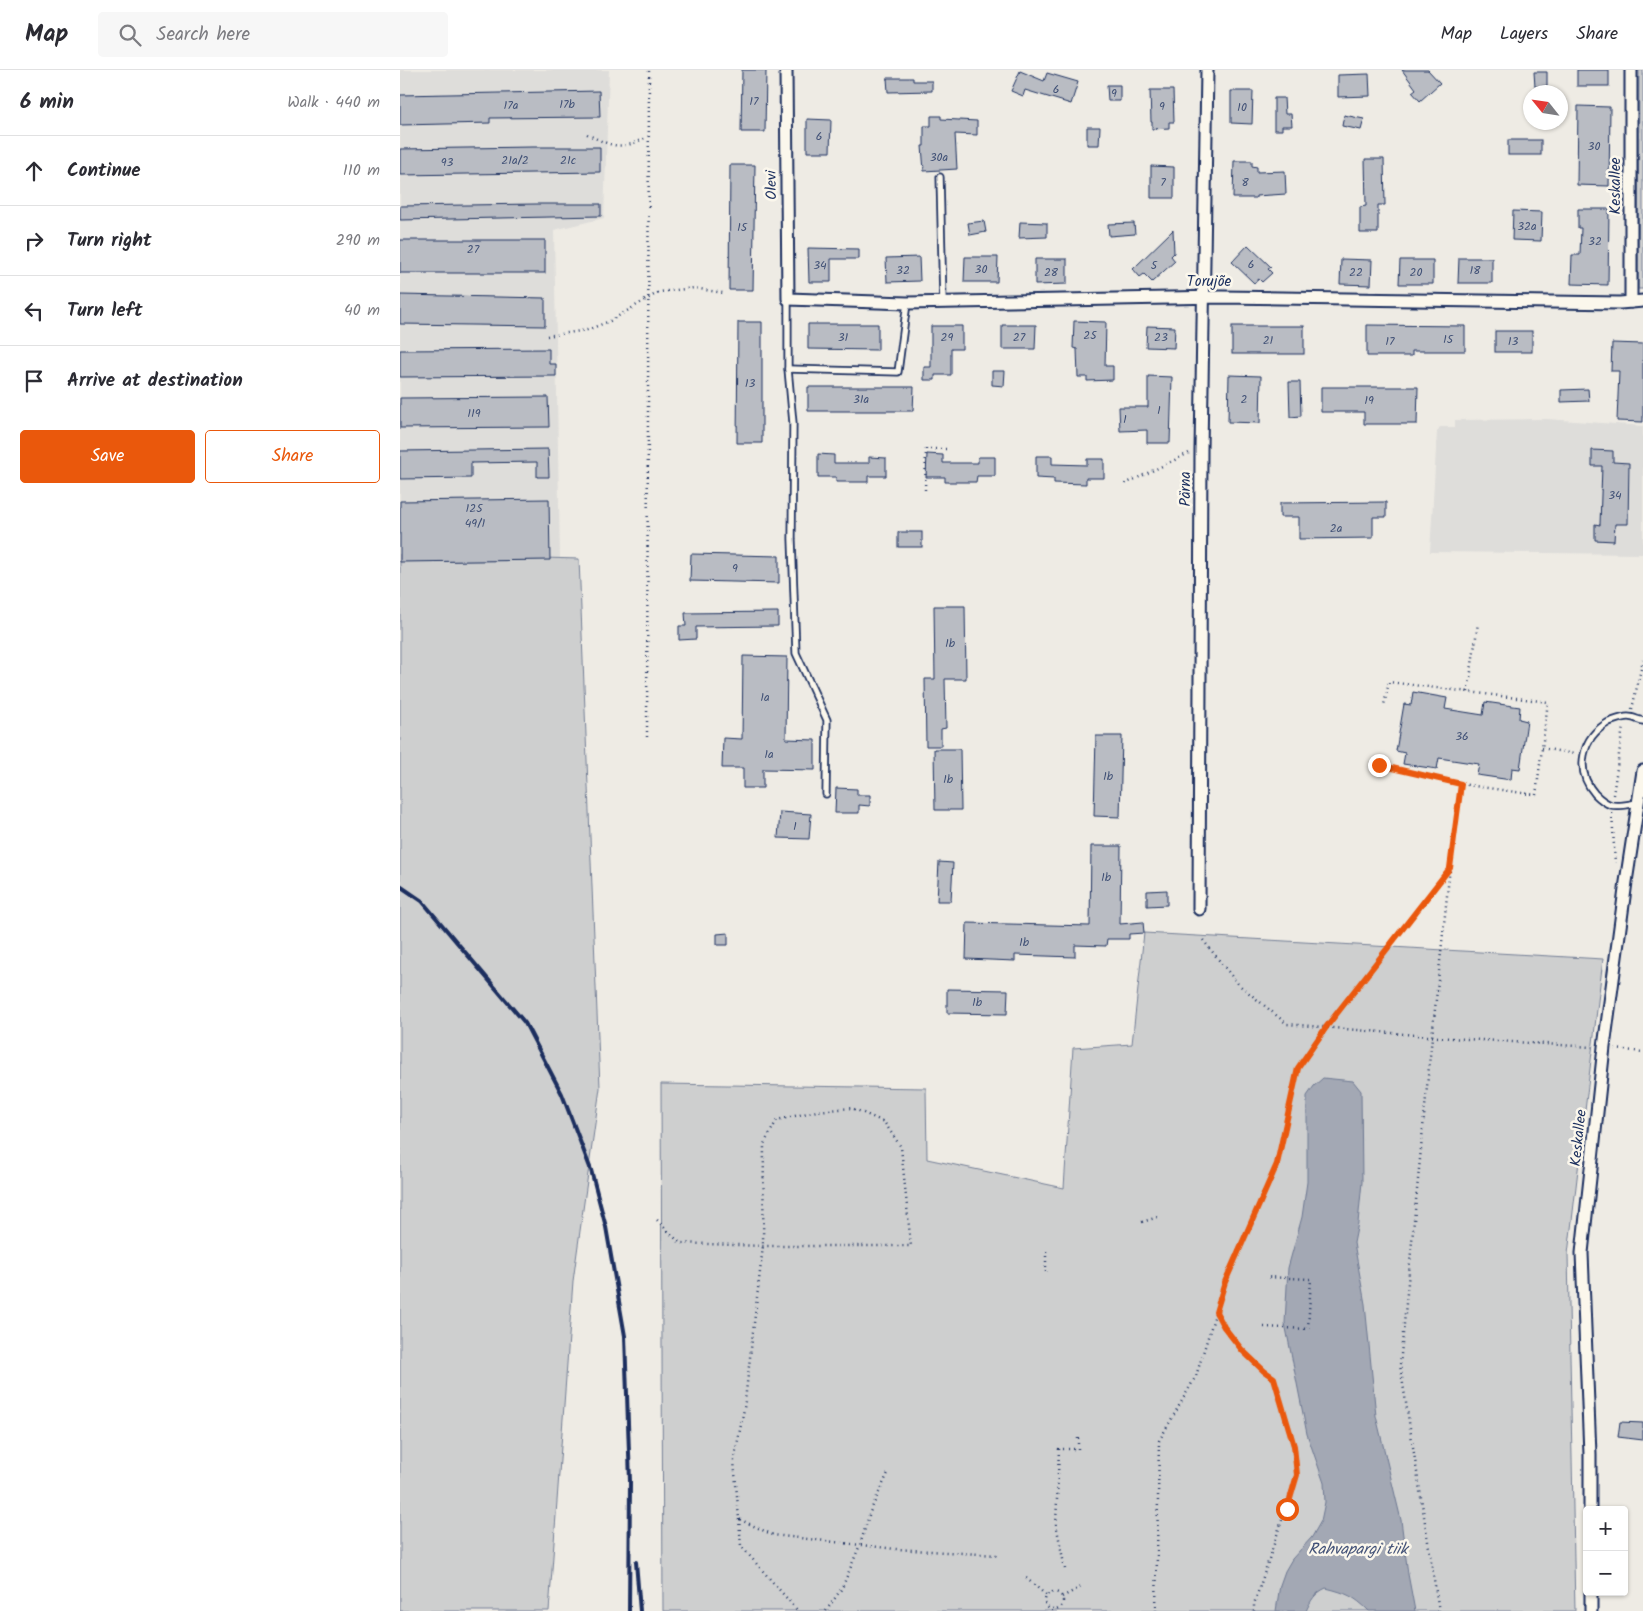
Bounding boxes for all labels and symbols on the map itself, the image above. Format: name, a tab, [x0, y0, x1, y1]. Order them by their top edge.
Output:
house number: 6	[1053, 80, 1059, 99]
house number: 9	[1111, 84, 1117, 103]
north arrow	[1523, 85, 1568, 130]
house number: 17	[749, 92, 759, 111]
house number: 17b	[559, 95, 575, 114]
house number: 17a	[504, 96, 519, 115]
house number: 9	[1159, 97, 1165, 116]
house number: 10	[1237, 98, 1247, 117]
house number: 6	[816, 127, 822, 146]
house number: 30	[1588, 137, 1600, 156]
house number: 30a	[930, 148, 949, 167]
house number: 21a/2	[501, 151, 529, 170]
house number: 21c	[560, 151, 576, 170]
house number: 93	[441, 153, 453, 172]
street label: Keskallee	[1604, 157, 1628, 214]
street label: Olevi	[760, 169, 784, 200]
house number: 7	[1160, 173, 1166, 192]
house number: 8	[1241, 173, 1249, 192]
house number: 32a	[1517, 217, 1537, 236]
house number: 15	[737, 218, 749, 237]
house number: 32	[1588, 232, 1602, 251]
house number: 27	[467, 240, 480, 259]
house number: 6	[1248, 255, 1254, 274]
house number: 34	[813, 256, 827, 275]
house number: 5	[1151, 256, 1159, 275]
house number: 30	[975, 260, 987, 279]
house number: 32	[896, 261, 910, 280]
house number: 18	[1470, 261, 1481, 280]
house number: 28	[1044, 263, 1059, 282]
house number: 22	[1349, 263, 1363, 282]
house number: 20	[1410, 263, 1422, 282]
street label: Torujõe	[1187, 270, 1231, 294]
house number: 25	[1083, 326, 1098, 345]
house number: 31	[838, 328, 849, 347]
house number: 29	[941, 328, 954, 347]
house number: 27	[1013, 328, 1026, 347]
house number: 23	[1154, 328, 1168, 347]
house number: 15	[1443, 330, 1455, 349]
house number: 21	[1263, 331, 1274, 350]
house number: 17	[1385, 332, 1395, 351]
house number: 13	[1508, 332, 1518, 351]
house number: 13	[745, 374, 755, 393]
house number: 31a	[853, 390, 869, 409]
house number: 2	[1241, 390, 1248, 409]
house number: 19	[1364, 391, 1374, 410]
house number: 1	[1157, 401, 1161, 420]
house number: 119	[467, 404, 481, 423]
house number: 1	[1123, 410, 1127, 429]
street label: Pärna	[1174, 471, 1198, 507]
house number: 34	[1608, 486, 1622, 505]
house number: 125	[465, 499, 484, 518]
house number: 49/1	[465, 514, 485, 533]
house number: 2a	[1330, 519, 1343, 538]
house number: 9	[732, 559, 738, 578]
house number: 1b	[945, 634, 956, 653]
house number: 1a	[760, 688, 770, 707]
house number: 36	[1455, 727, 1469, 746]
house number: 1a	[764, 745, 774, 764]
route end	[1368, 754, 1391, 777]
house number: 1b	[1103, 767, 1114, 786]
house number: 1b	[943, 770, 954, 789]
house number: 1	[793, 817, 797, 836]
house number: 1b	[1101, 868, 1112, 887]
house number: 1b	[1019, 933, 1030, 952]
house number: 1b	[972, 993, 983, 1012]
street label: Keskallee	[1564, 1108, 1594, 1168]
route start	[1276, 1498, 1299, 1521]
water label: Rahvapargi tiik	[1308, 1537, 1410, 1562]

